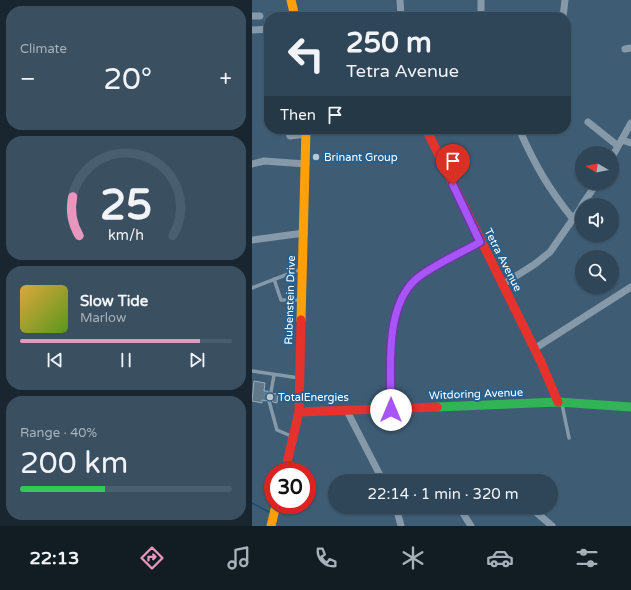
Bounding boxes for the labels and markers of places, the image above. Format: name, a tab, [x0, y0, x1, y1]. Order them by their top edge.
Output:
pin	[436, 144, 470, 185]
place label: Brinant Group	[324, 151, 398, 164]
marker: Brinant Group	[311, 152, 321, 162]
place label: TotalEnergies	[278, 391, 349, 404]
marker: TotalEnergies	[265, 392, 275, 402]

